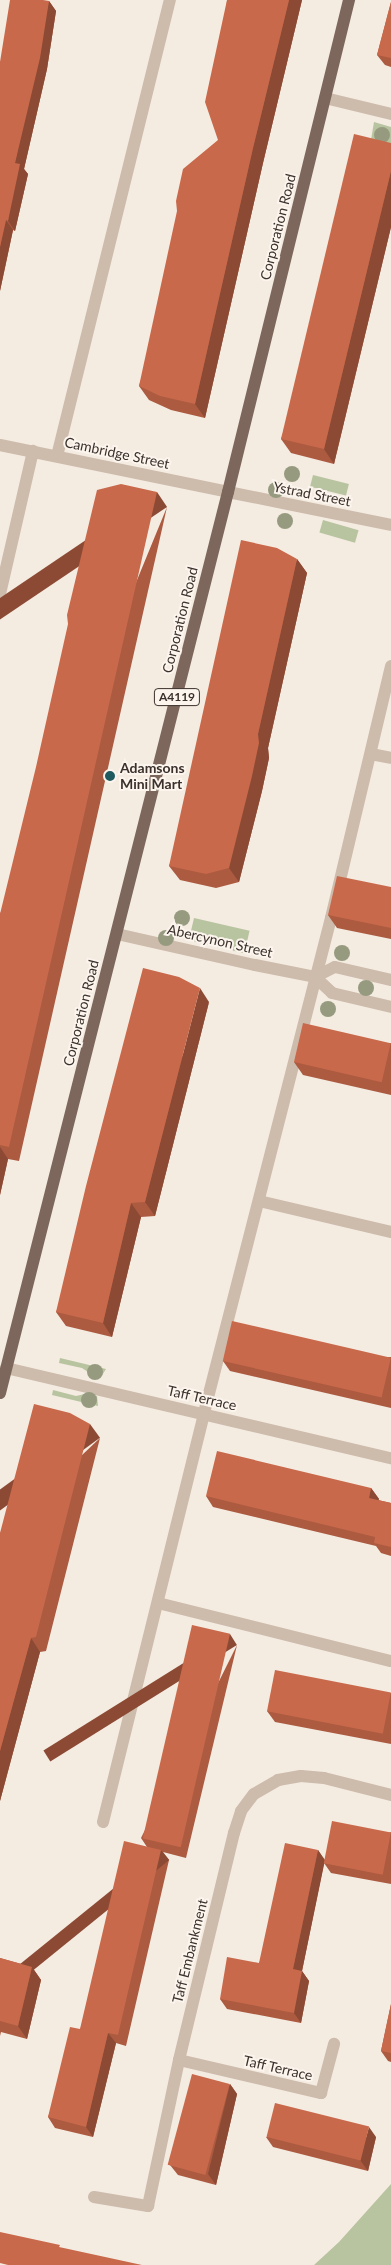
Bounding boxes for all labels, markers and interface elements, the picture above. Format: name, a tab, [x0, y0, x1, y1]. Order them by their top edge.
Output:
street label: Corporation Road	[257, 172, 299, 282]
street label: Cambridge Street	[63, 434, 171, 472]
street label: Ystrad Street	[272, 478, 352, 510]
street label: Corporation Road	[159, 565, 201, 675]
road number: A4119	[153, 688, 201, 706]
place label: Adamsons Mini Mart	[120, 760, 185, 792]
marker: Adamsons Mini Mart	[104, 770, 116, 782]
street label: Abercynon Street	[166, 921, 274, 961]
street label: Corporation Road	[60, 958, 102, 1068]
street label: Taff Terrace	[165, 1382, 239, 1414]
street label: Taff Embankment	[169, 1897, 211, 2005]
street label: Taff Terrace	[241, 2052, 315, 2084]

